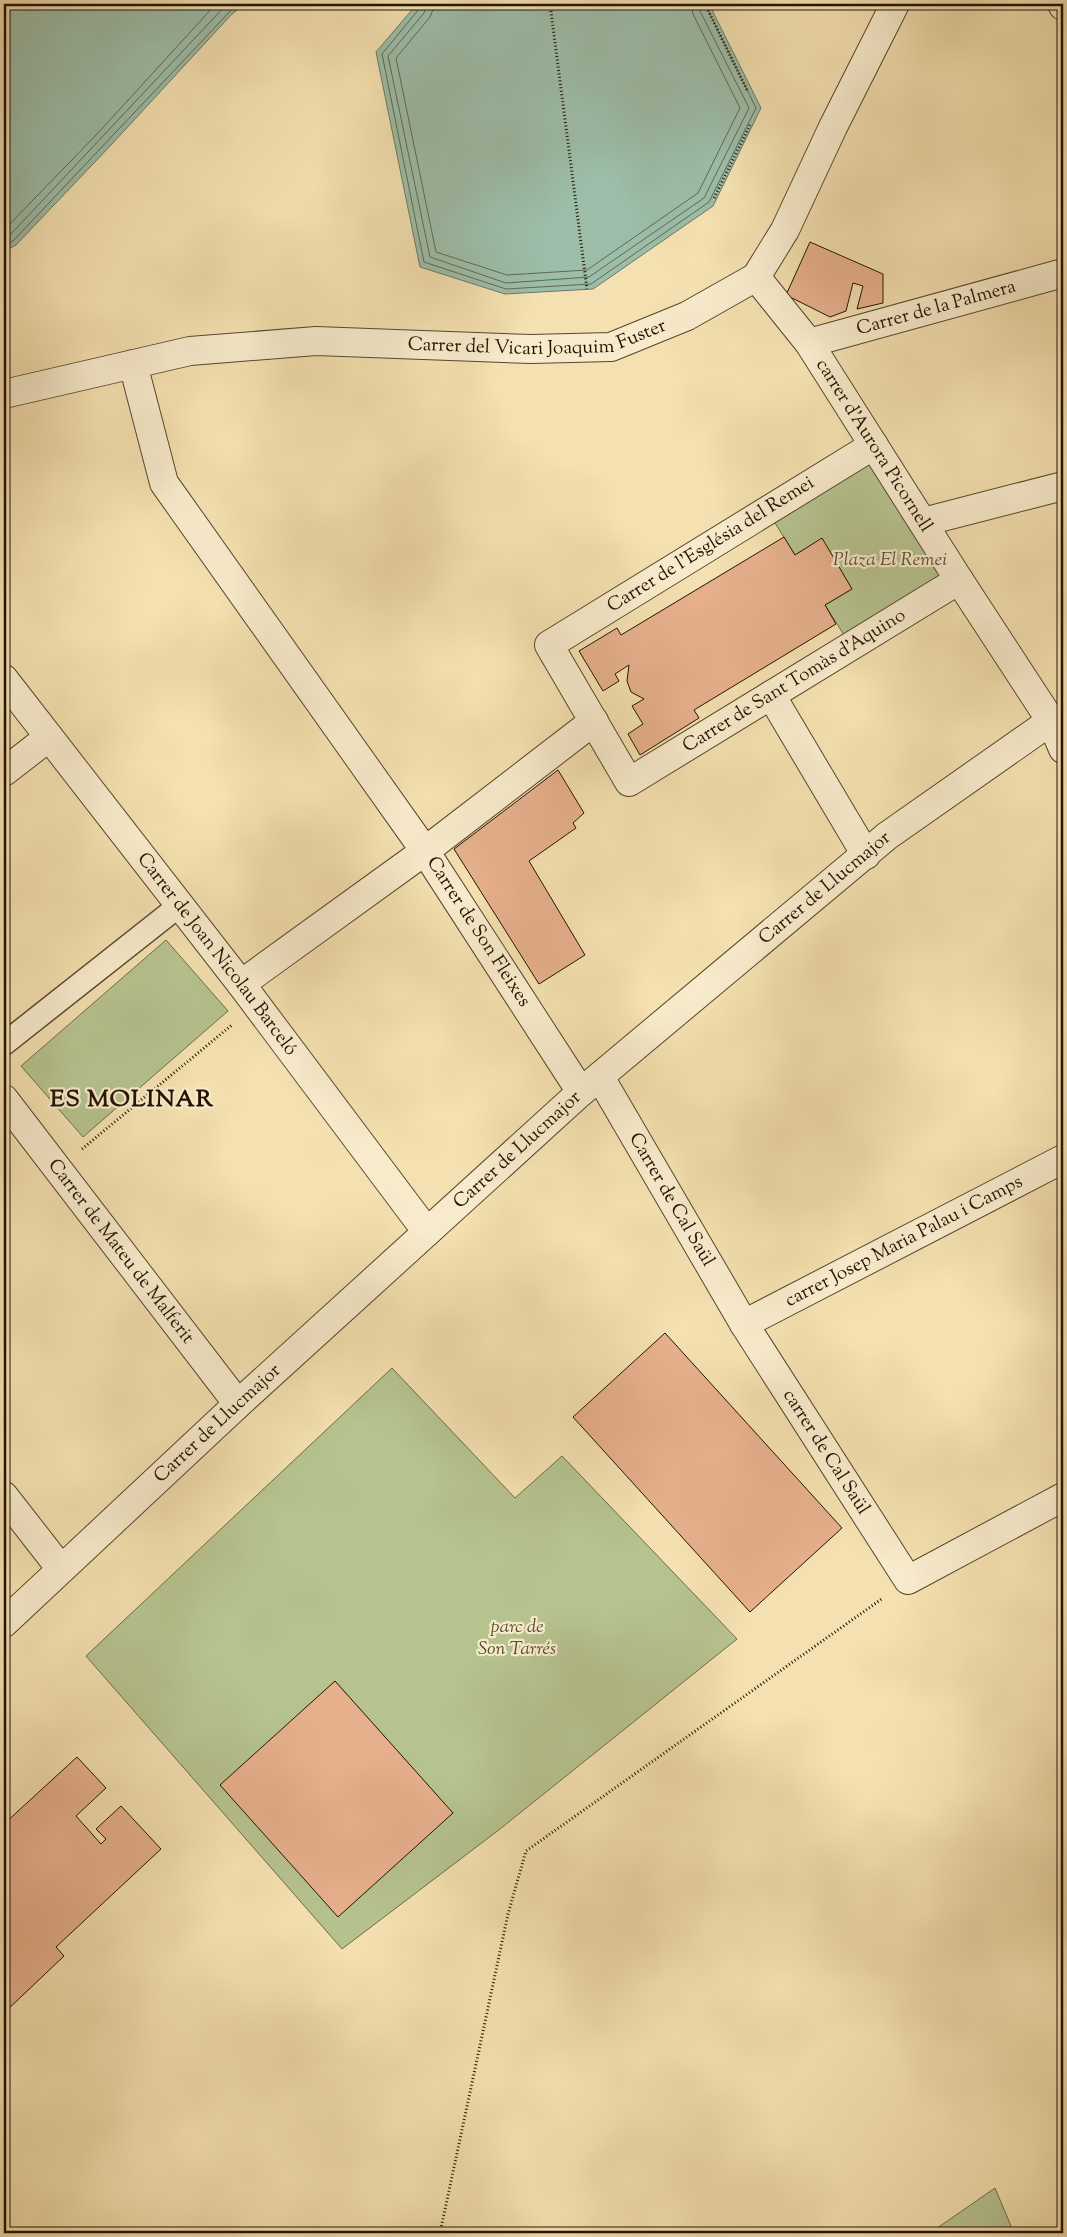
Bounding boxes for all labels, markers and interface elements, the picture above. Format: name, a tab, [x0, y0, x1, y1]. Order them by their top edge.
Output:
street label: Carrer de la Palmera	[853, 273, 1019, 343]
street label: Carrer del Vicari Joaquim Fuster	[407, 312, 670, 363]
street label: carrer d'Aurora Picornell	[809, 354, 939, 537]
street label: Carrer de l'Església del Remei	[602, 470, 820, 620]
park label: Plaza El Remei	[833, 547, 947, 574]
street label: Carrer de Sant Tomàs d'Aquino	[677, 602, 911, 760]
street label: Carrer de Llucmajor	[753, 825, 897, 951]
street label: Carrer de Joan Nicolau Barceló	[130, 847, 304, 1061]
street label: Carrer de Son Fleixes	[419, 851, 537, 1013]
district label: ES MOLINAR	[50, 1083, 214, 1117]
street label: Carrer de Llucmajor	[447, 1085, 587, 1215]
street label: Carrer de Cal Saül	[622, 1128, 721, 1272]
street label: Carrer de Mateu de Malferit	[41, 1153, 201, 1350]
street label: carrer Josep Maria Palau i Camps	[780, 1169, 1027, 1314]
street label: Carrer de Llucmajor	[148, 1358, 287, 1490]
street label: carrer de Cal Saül	[776, 1384, 876, 1520]
park label: parc de Son Tarrés	[478, 1614, 556, 1663]

